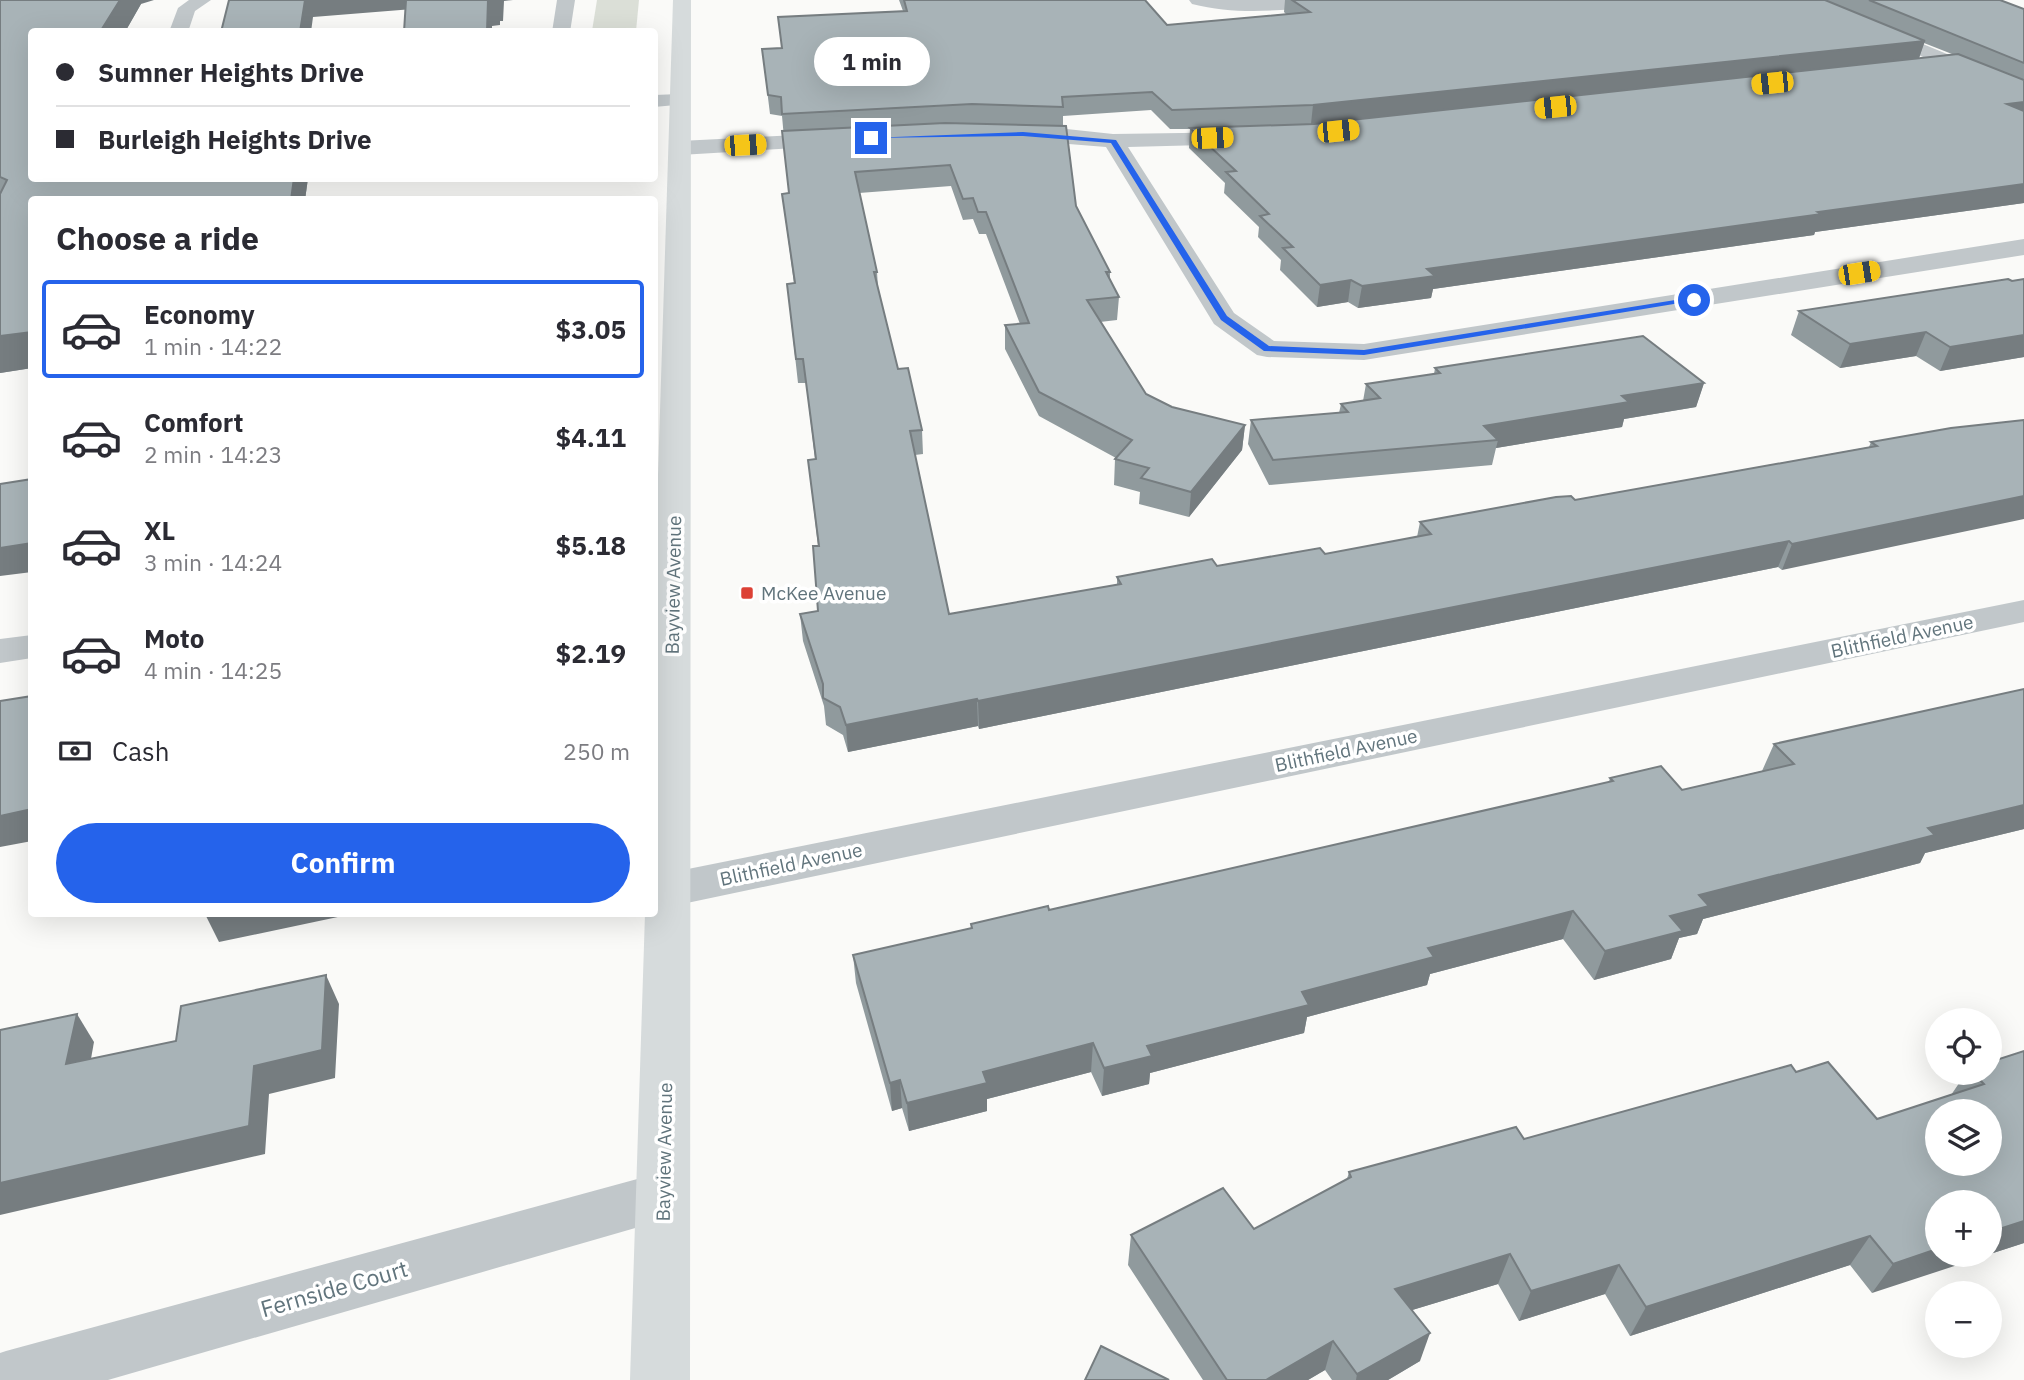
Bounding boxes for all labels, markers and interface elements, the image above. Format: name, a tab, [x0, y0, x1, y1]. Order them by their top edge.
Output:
callout: 1 min	[813, 37, 929, 86]
text: 1 min	[842, 46, 902, 76]
text: Sumner Heights Drive	[98, 55, 364, 89]
car	[1751, 70, 1794, 96]
car	[1534, 94, 1577, 120]
car	[1317, 118, 1360, 144]
text: Burleigh Heights Drive	[98, 122, 372, 156]
route end	[855, 122, 887, 154]
car	[1191, 127, 1234, 149]
car	[724, 133, 767, 157]
text: Choose a ride	[56, 217, 259, 259]
car	[1837, 259, 1882, 287]
route start	[1678, 284, 1710, 316]
text: Economy	[144, 297, 255, 331]
icon: car	[60, 298, 123, 361]
text: $3.05	[556, 312, 626, 346]
text: 1 min · 14:22	[144, 331, 282, 361]
text: Comfort	[144, 405, 243, 439]
icon: car	[60, 406, 123, 469]
text: $4.11	[556, 420, 626, 454]
text: 2 min · 14:23	[144, 439, 282, 469]
text: XL	[144, 513, 175, 547]
icon: car	[60, 514, 123, 577]
street label: Bayview Avenue	[660, 515, 686, 655]
text: $5.18	[556, 528, 626, 562]
text: 3 min · 14:24	[144, 547, 282, 577]
place label: McKee Avenue	[761, 581, 886, 605]
marker: McKee Avenue	[739, 585, 755, 601]
street label: Blithfield Avenue	[1829, 609, 1975, 663]
text: Moto	[144, 621, 204, 655]
icon: car	[60, 622, 123, 685]
text: $2.19	[556, 636, 626, 670]
text: 4 min · 14:25	[144, 655, 282, 685]
street label: Blithfield Avenue	[1273, 723, 1419, 777]
icon: cash	[56, 732, 94, 770]
text: Cash	[112, 734, 169, 768]
text: 250 m	[563, 736, 630, 766]
button: Confirm	[56, 823, 630, 903]
street label: Blithfield Avenue	[718, 837, 864, 891]
map controls	[1925, 1008, 2002, 1358]
button: locate	[1925, 1008, 2002, 1085]
street label: Bayview Avenue	[651, 1082, 677, 1222]
button: layers	[1925, 1099, 2002, 1176]
button: +	[1925, 1190, 2002, 1267]
street label: Fernside Court	[257, 1253, 411, 1323]
button: −	[1925, 1281, 2002, 1358]

